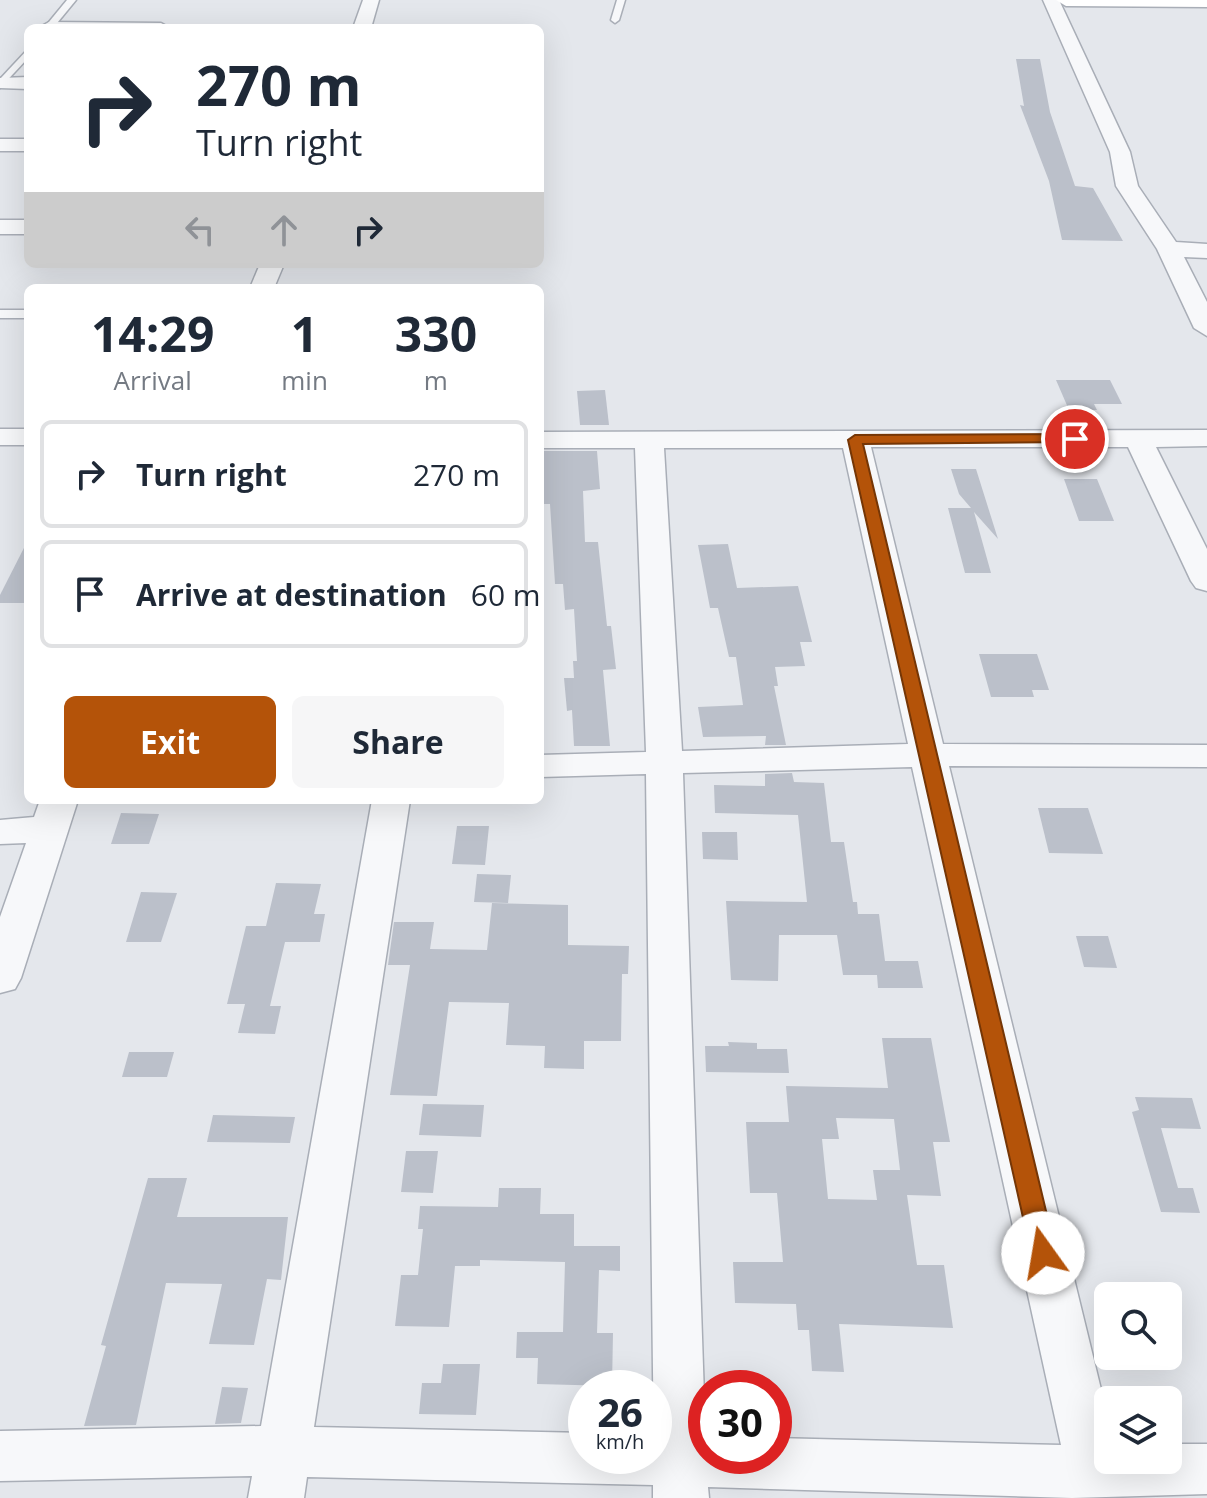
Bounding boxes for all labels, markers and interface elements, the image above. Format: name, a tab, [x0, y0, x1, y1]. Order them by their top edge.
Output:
text: 270 m	[196, 46, 362, 122]
icon: right	[64, 56, 168, 160]
text: Turn right	[196, 118, 362, 167]
icon: left	[178, 208, 222, 252]
icon: ahead	[262, 208, 306, 252]
icon: right	[346, 208, 390, 252]
text: 14:29	[91, 301, 214, 366]
text: 1	[291, 301, 318, 366]
text: 330	[395, 301, 477, 366]
text: Arrival	[113, 362, 192, 398]
text: min	[281, 362, 328, 398]
text: m	[424, 362, 448, 398]
pin	[1041, 405, 1109, 473]
icon: arrive	[1053, 417, 1097, 461]
icon: right	[68, 452, 112, 496]
text: Turn right	[136, 454, 287, 495]
text: 270 m	[413, 454, 500, 495]
icon: arrive	[68, 572, 112, 616]
text: Arrive at destination	[136, 574, 447, 615]
text: 60 m	[471, 574, 541, 615]
button: Exit	[64, 696, 276, 788]
button: Share	[292, 696, 504, 788]
position arrow	[1001, 1211, 1085, 1295]
map controls	[1094, 1282, 1182, 1474]
button: search	[1094, 1282, 1182, 1370]
speed limit sign: 30	[688, 1370, 792, 1474]
text: 26	[597, 1384, 643, 1439]
button: layers	[1094, 1386, 1182, 1474]
text: km/h	[596, 1428, 644, 1455]

